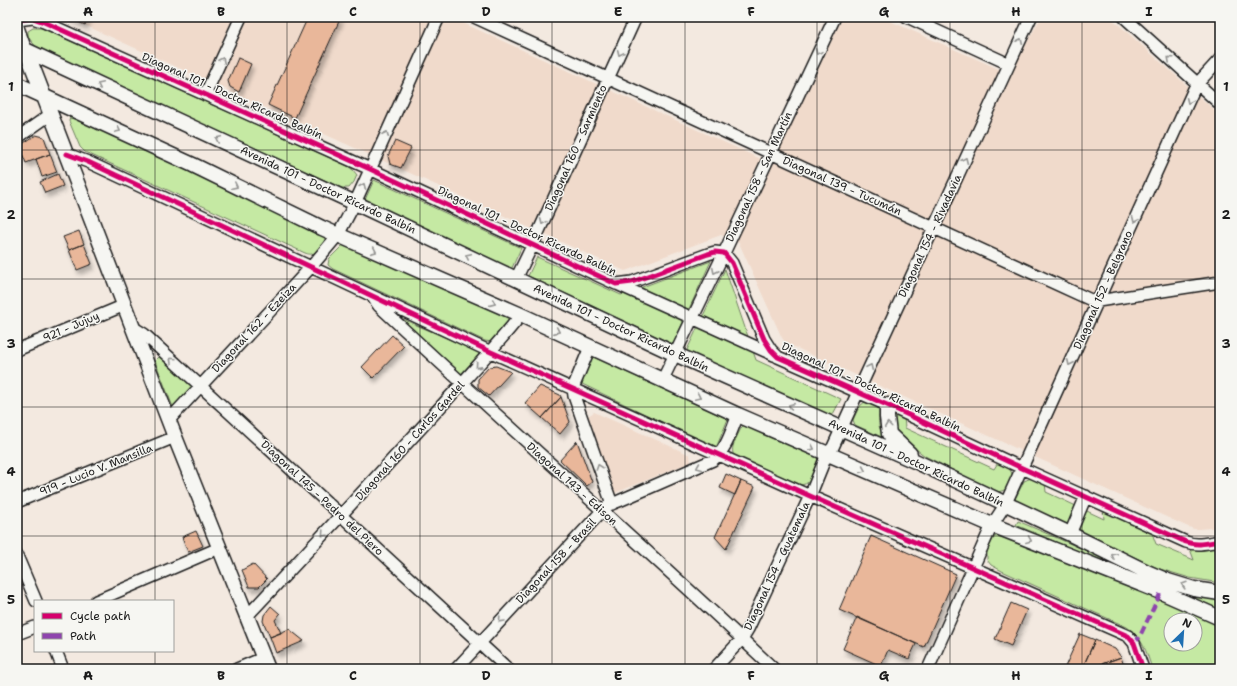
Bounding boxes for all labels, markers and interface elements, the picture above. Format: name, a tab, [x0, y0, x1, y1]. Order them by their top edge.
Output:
text: A	[83, 3, 93, 20]
text: B	[217, 3, 225, 20]
text: C	[349, 3, 357, 20]
text: D	[481, 3, 491, 20]
text: E	[614, 3, 623, 20]
text: F	[747, 3, 755, 20]
text: G	[879, 3, 890, 20]
text: H	[1011, 3, 1021, 20]
text: I	[1145, 3, 1153, 20]
one-way arrow	[1015, 37, 1023, 45]
one-way arrow	[617, 48, 625, 56]
one-way arrow	[815, 48, 823, 56]
street label: Diagonal 101 - Doctor Ricardo Balbín	[139, 49, 325, 143]
one-way arrow	[1167, 56, 1175, 64]
one-way arrow	[217, 57, 225, 64]
text: 1	[8, 78, 14, 95]
text: 1	[1223, 78, 1229, 95]
one-way arrow	[97, 82, 105, 90]
street label: Diagonal 160 - Sarmiento	[541, 82, 611, 213]
one-way arrow	[1185, 98, 1193, 105]
street label: Diagonal 158 - San Martín	[722, 109, 796, 244]
one-way arrow	[114, 125, 122, 133]
one-way arrow	[381, 130, 389, 138]
one-way arrow	[215, 136, 223, 144]
street label: Avenida 101 - Doctor Ricardo Balbín	[238, 143, 418, 237]
street label: Diagonal 139 - Tucumán	[780, 153, 904, 219]
one-way arrow	[960, 156, 968, 164]
street label: Diagonal 154 - Rivadavia	[895, 172, 965, 300]
one-way arrow	[231, 181, 239, 189]
one-way arrow	[358, 183, 366, 190]
street label: Diagonal 101 - Doctor Ricardo Balbín	[435, 183, 619, 279]
text: 2	[6, 206, 16, 223]
text: 2	[1221, 206, 1231, 223]
one-way arrow	[1132, 215, 1140, 223]
one-way arrow	[540, 218, 548, 225]
street label: Diagonal 152 - Belgrano	[1070, 228, 1136, 352]
one-way arrow	[370, 246, 377, 254]
one-way arrow	[465, 253, 472, 261]
one-way arrow	[712, 267, 720, 275]
street label: Diagonal 162 - Ezeiza	[208, 280, 300, 376]
street label: Avenida 101 - Doctor Ricardo Balbín	[531, 281, 711, 375]
one-way arrow	[489, 298, 497, 306]
street label: 921 - Jujuy	[40, 308, 102, 346]
one-way arrow	[553, 327, 560, 335]
text: 3	[6, 335, 16, 352]
text: 3	[1221, 335, 1231, 352]
street label: Diagonal 101 - Doctor Ricardo Balbín	[779, 339, 963, 435]
one-way arrow	[169, 357, 177, 365]
one-way arrow	[1067, 359, 1075, 367]
one-way arrow	[476, 362, 483, 369]
one-way arrow	[865, 364, 873, 371]
street label: Diagonal 160 - Carlos Gardel	[352, 377, 468, 504]
one-way arrow	[694, 392, 701, 400]
one-way arrow	[788, 402, 795, 410]
street label: Avenida 101 - Doctor Ricardo Balbín	[826, 416, 1006, 510]
one-way arrow	[884, 422, 893, 429]
street label: Diagonal 145 - Pedro del Piero	[257, 437, 387, 559]
street label: Diagonal 143 - Edison	[523, 439, 621, 529]
street label: 919 - Lucio V. Mansilla	[37, 440, 155, 500]
one-way arrow	[808, 443, 815, 451]
one-way arrow	[696, 462, 703, 470]
text: 4	[6, 463, 16, 480]
text: 4	[1221, 463, 1231, 480]
one-way arrow	[596, 464, 604, 471]
one-way arrow	[859, 465, 867, 473]
street label: Diagonal 154 - Guatemala	[741, 499, 814, 633]
street label: Diagonal 158 - Brasil	[512, 515, 600, 607]
one-way arrow	[321, 529, 328, 537]
one-way arrow	[1025, 535, 1032, 543]
one-way arrow	[1111, 553, 1118, 561]
one-way arrow	[1181, 581, 1188, 590]
text: 5	[7, 591, 15, 608]
text: 5	[1222, 591, 1230, 608]
legend	[34, 600, 174, 652]
text: Cycle path	[70, 608, 131, 624]
north arrow	[1163, 612, 1203, 652]
one-way arrow	[498, 615, 506, 623]
text: N	[1180, 615, 1194, 632]
text: Path	[70, 628, 96, 644]
text: A	[83, 667, 93, 684]
text: B	[217, 667, 225, 684]
text: C	[349, 667, 357, 684]
text: D	[481, 667, 491, 684]
text: E	[614, 667, 623, 684]
text: F	[747, 667, 755, 684]
text: G	[879, 667, 890, 684]
text: H	[1011, 667, 1021, 684]
text: I	[1145, 667, 1153, 684]

